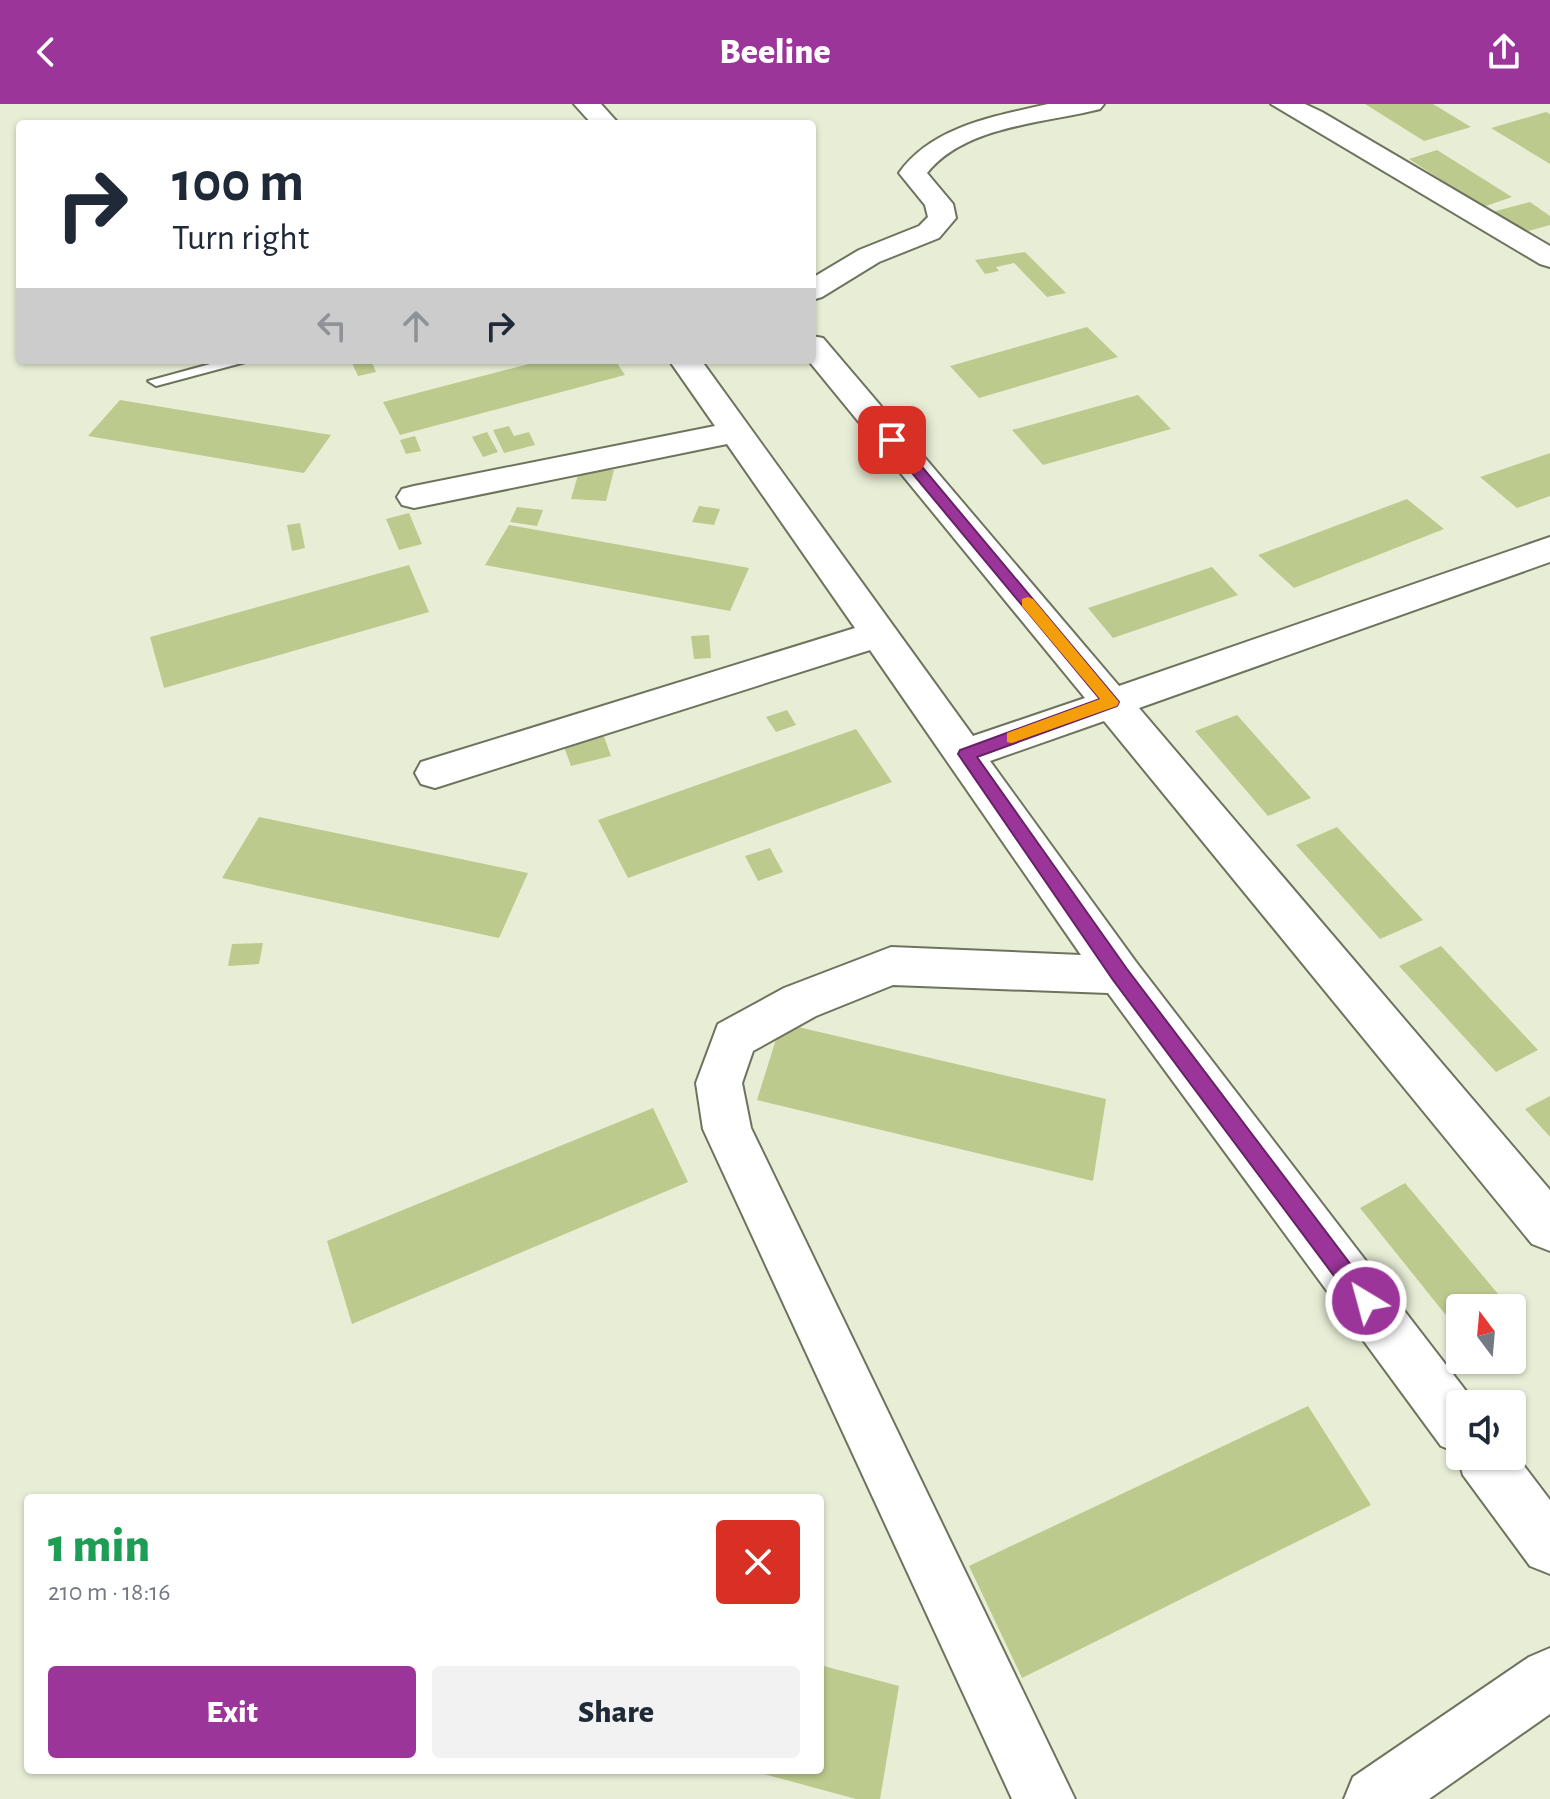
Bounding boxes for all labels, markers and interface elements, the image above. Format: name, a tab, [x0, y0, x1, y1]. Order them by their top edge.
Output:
icon: back	[24, 30, 68, 74]
icon: share	[1482, 30, 1526, 74]
text: Beeline	[719, 34, 831, 70]
icon: right	[40, 152, 144, 256]
text: 100 m	[172, 155, 304, 211]
text: Turn right	[172, 220, 309, 256]
icon: left	[310, 304, 354, 348]
icon: ahead	[394, 304, 438, 348]
icon: right	[478, 304, 522, 348]
pin	[858, 406, 926, 474]
icon: arrive	[870, 418, 914, 462]
position arrow	[1324, 1259, 1408, 1343]
north arrow	[1446, 1294, 1526, 1374]
map controls	[1446, 1294, 1526, 1470]
button: sound	[1446, 1390, 1526, 1470]
button: close	[716, 1520, 800, 1604]
text: 1 min	[48, 1523, 150, 1571]
text: 210 m · 18:16	[48, 1579, 171, 1605]
button: Exit	[48, 1666, 416, 1758]
button: Share	[432, 1666, 800, 1758]

